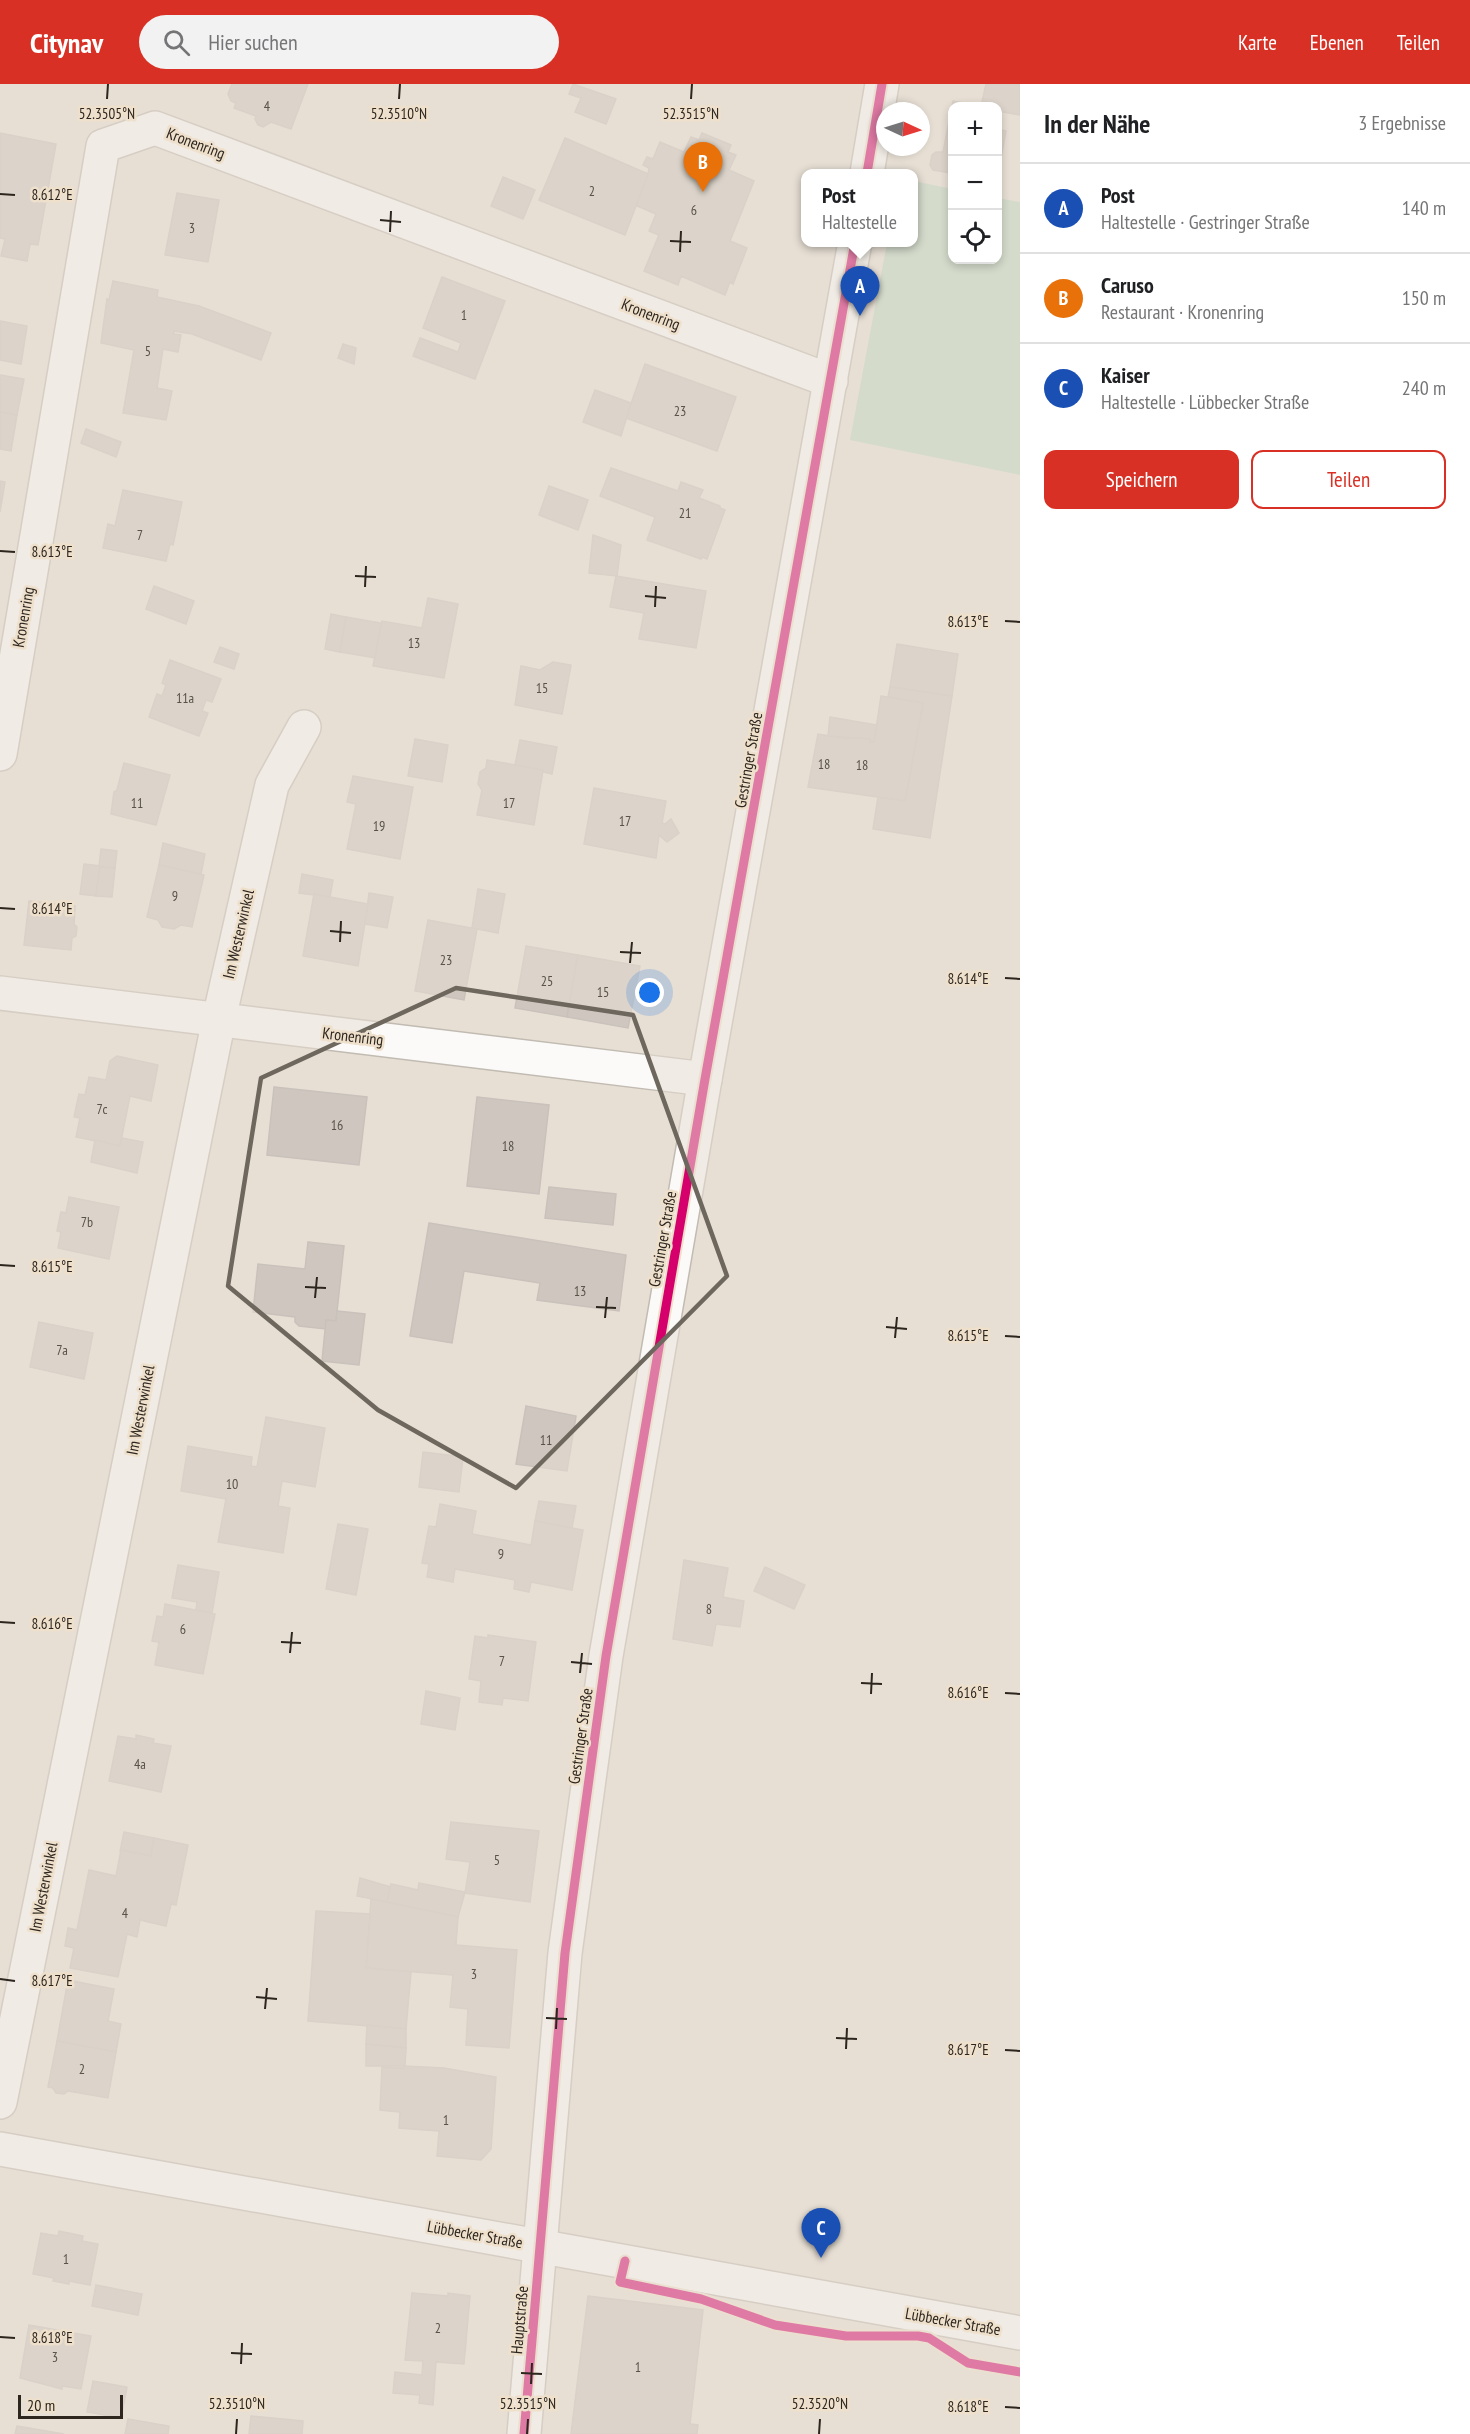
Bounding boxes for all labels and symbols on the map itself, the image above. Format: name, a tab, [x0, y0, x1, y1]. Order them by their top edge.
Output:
house number: 4	[264, 97, 271, 115]
north arrow	[876, 102, 930, 156]
text: 52.3505°N	[79, 104, 135, 123]
text: 52.3510°N	[371, 104, 427, 123]
text: 52.3515°N	[663, 104, 719, 123]
street label: Kronenring	[164, 123, 228, 163]
pin: B	[684, 142, 722, 192]
house number: 2	[589, 182, 595, 200]
text: 8.612°E	[31, 185, 73, 204]
house number: 6	[691, 201, 697, 219]
house number: 3	[189, 219, 195, 237]
pin: A	[840, 266, 880, 316]
street label: Kronenring	[619, 294, 683, 334]
house number: 1	[461, 306, 467, 324]
house number: 5	[145, 342, 151, 360]
house number: 23	[674, 402, 686, 420]
house number: 21	[679, 504, 691, 522]
house number: 7	[137, 526, 143, 544]
text: 8.613°E	[31, 542, 73, 561]
street label: Kronenring	[8, 585, 38, 649]
text: 8.613°E	[947, 612, 989, 631]
house number: 13	[408, 634, 420, 652]
house number: 15	[536, 679, 548, 697]
house number: 11a	[176, 689, 194, 707]
street label: Gestringer Straße	[730, 711, 766, 809]
house number: 18	[818, 755, 830, 773]
house number: 18	[856, 756, 868, 774]
house number: 11	[131, 794, 143, 812]
house number: 17	[503, 794, 515, 812]
house number: 17	[619, 812, 631, 830]
house number: 19	[373, 817, 385, 835]
house number: 9	[172, 887, 178, 905]
street label: Im Westerwinkel	[218, 887, 258, 981]
text: 8.614°E	[31, 899, 73, 918]
house number: 23	[440, 951, 452, 969]
text: 8.614°E	[947, 969, 989, 988]
house number: 25	[541, 972, 553, 990]
your location	[635, 978, 664, 1007]
house number: 15	[597, 983, 609, 1001]
street label: Kronenring	[321, 1022, 385, 1050]
house number: 7c	[96, 1100, 108, 1118]
house number: 16	[331, 1116, 343, 1134]
house number: 18	[502, 1137, 514, 1155]
street label: Gestringer Straße	[644, 1190, 680, 1288]
house number: 7b	[81, 1213, 93, 1231]
text: 8.615°E	[31, 1257, 73, 1276]
house number: 13	[574, 1282, 586, 1300]
text: 8.615°E	[947, 1326, 989, 1345]
house number: 7a	[56, 1341, 68, 1359]
street label: Im Westerwinkel	[121, 1363, 159, 1457]
house number: 11	[540, 1431, 552, 1449]
house number: 10	[226, 1475, 238, 1493]
house number: 9	[498, 1545, 504, 1563]
house number: 8	[706, 1600, 712, 1618]
text: 8.616°E	[31, 1614, 73, 1633]
house number: 6	[180, 1620, 186, 1638]
house number: 7	[499, 1652, 505, 1670]
text: 8.616°E	[947, 1683, 989, 1702]
street label: Gestringer Straße	[563, 1687, 597, 1785]
house number: 4a	[134, 1755, 146, 1773]
street label: Im Westerwinkel	[24, 1840, 62, 1934]
house number: 5	[494, 1851, 500, 1869]
house number: 4	[122, 1904, 129, 1922]
house number: 3	[471, 1965, 477, 1983]
text: 8.617°E	[31, 1971, 73, 1990]
text: 8.617°E	[947, 2040, 989, 2059]
house number: 2	[79, 2060, 85, 2078]
house number: 1	[443, 2111, 449, 2129]
pin: C	[802, 2208, 840, 2258]
street label: Lübbecker Straße	[426, 2216, 524, 2252]
house number: 1	[63, 2250, 69, 2268]
street label: Hauptstraße	[506, 2285, 532, 2355]
street label: Lübbecker Straße	[904, 2303, 1002, 2339]
house number: 2	[435, 2319, 441, 2337]
text: 8.618°E	[31, 2328, 73, 2347]
house number: 3	[52, 2348, 58, 2366]
house number: 1	[635, 2358, 641, 2376]
scale bar	[18, 2392, 123, 2420]
text: 52.3510°N	[209, 2394, 265, 2413]
text: 52.3515°N	[500, 2394, 556, 2413]
text: 52.3520°N	[792, 2394, 848, 2413]
text: 8.618°E	[947, 2397, 989, 2416]

